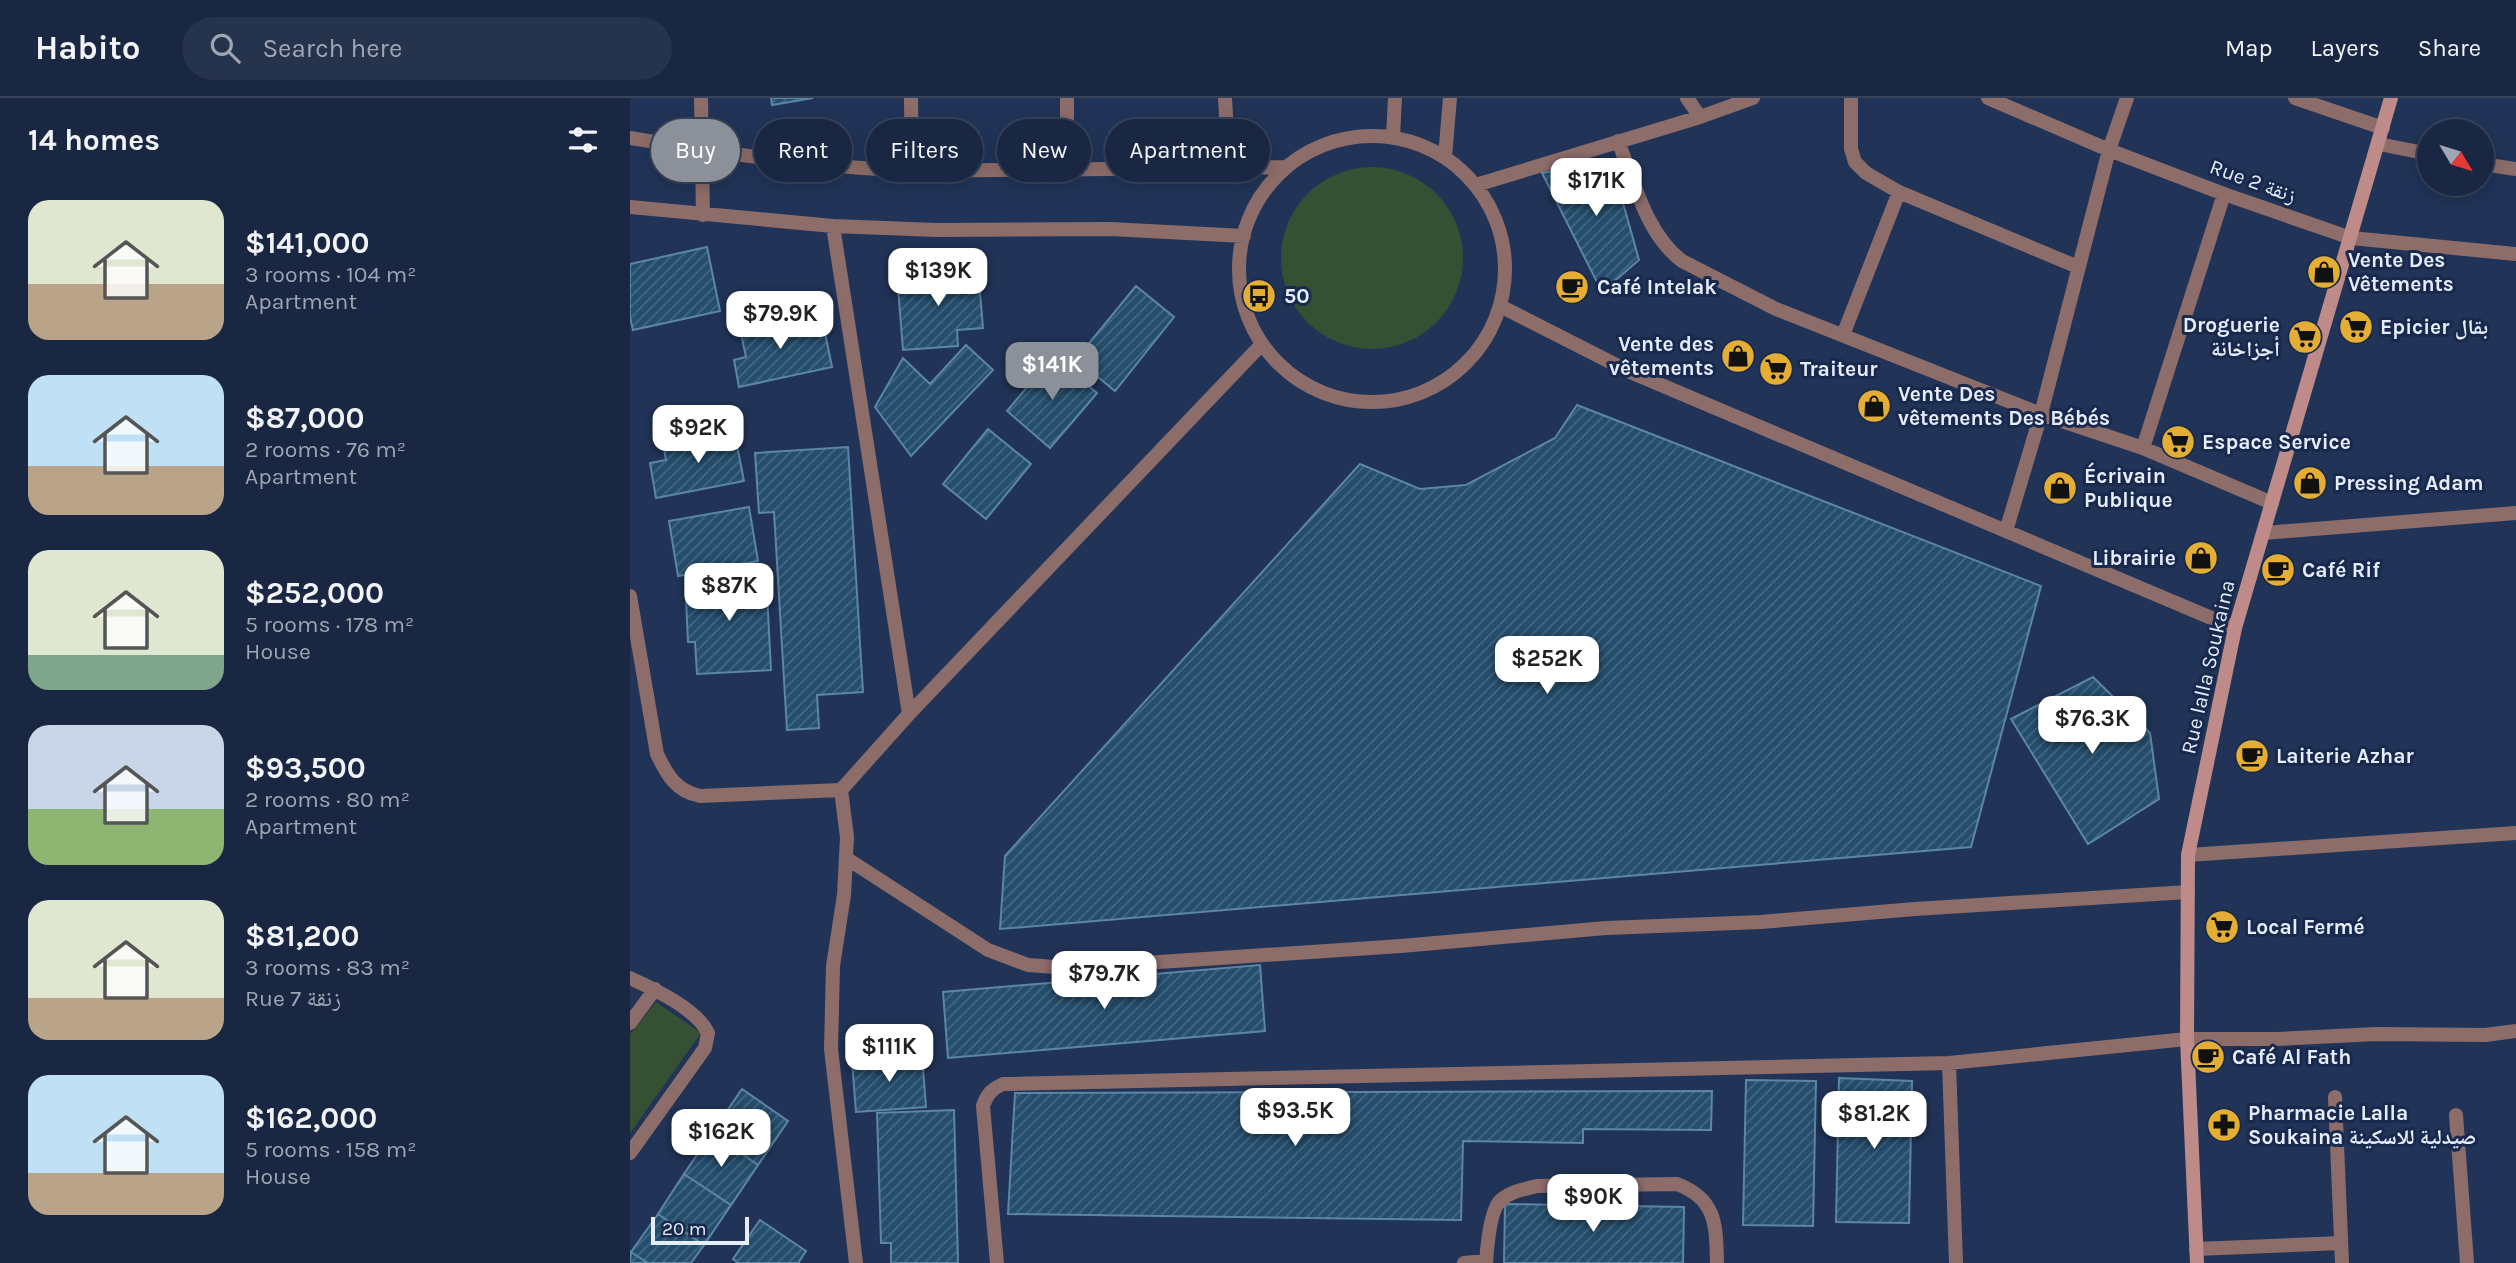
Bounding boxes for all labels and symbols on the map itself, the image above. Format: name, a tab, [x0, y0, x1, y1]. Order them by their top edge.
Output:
north arrow	[2417, 119, 2494, 196]
street label: Rue 2 زنقة	[2207, 154, 2299, 208]
pin: $171K	[1547, 158, 1645, 218]
pin: $139K	[889, 248, 987, 308]
place label: Vente Des Vêtements	[2348, 248, 2454, 296]
shop icon: Vente Des Vêtements	[2305, 253, 2343, 291]
cafe icon: Café Intelak	[1553, 268, 1591, 306]
place label: Café Intelak	[1597, 275, 1717, 299]
bus stop icon: 50	[1240, 277, 1278, 315]
place label: 50	[1284, 284, 1310, 308]
pin: $79.9K	[723, 292, 837, 351]
supermarket icon: Epicier بقال	[2337, 308, 2375, 346]
place label: Droguerie أجزاخانة	[2183, 313, 2280, 361]
place label: Epicier بقال	[2380, 315, 2488, 340]
supermarket icon: Droguerie أجزاخانة	[2286, 318, 2324, 356]
place label: Vente des vêtements	[1609, 332, 1714, 380]
shop icon: Vente des vêtements	[1719, 337, 1757, 375]
pin: $141K	[1003, 342, 1101, 402]
supermarket icon: Traiteur	[1757, 350, 1795, 388]
place label: Traiteur	[1800, 357, 1878, 381]
place label: Vente Des vêtements Des Bébés	[1898, 382, 2110, 430]
shop icon: Vente Des vêtements Des Bébés	[1855, 387, 1893, 425]
pin: $92K	[657, 406, 739, 465]
supermarket icon: Espace Service	[2159, 423, 2197, 461]
place label: Espace Service	[2202, 430, 2351, 454]
place label: Écrivain Publique	[2084, 462, 2173, 513]
shop icon: Pressing Adam	[2291, 464, 2329, 502]
shop icon: Écrivain Publique	[2041, 469, 2079, 507]
place label: Pressing Adam	[2334, 471, 2483, 495]
shop icon: Librairie	[2182, 539, 2220, 577]
place label: Librairie	[2092, 546, 2176, 570]
cafe icon: Café Rif	[2259, 551, 2297, 589]
place label: Café Rif	[2302, 558, 2380, 582]
pin: $87K	[688, 564, 770, 623]
street label: Rue lalla Soukaina	[2176, 578, 2240, 756]
pin: $252K	[1498, 636, 1596, 696]
pin: $76.3K	[2035, 696, 2149, 756]
cafe icon: Laiterie Azhar	[2233, 737, 2271, 775]
place label: Laiterie Azhar	[2276, 744, 2414, 768]
supermarket icon: Local Fermé	[2203, 908, 2241, 946]
place label: Local Fermé	[2246, 915, 2365, 939]
pin: $79.7K	[1047, 951, 1161, 1011]
pin: $111K	[840, 1024, 938, 1084]
cafe icon: Café Al Fath	[2189, 1038, 2227, 1076]
place label: Café Al Fath	[2232, 1045, 2351, 1069]
pin: $93.5K	[1238, 1088, 1352, 1148]
pin: $81.2K	[1817, 1091, 1931, 1151]
place label: Pharmacie Lalla Soukaina صيدلية للاسكينة	[2248, 1101, 2476, 1149]
pharmacy icon: Pharmacie Lalla Soukaina صيدلية للاسكينة	[2205, 1106, 2243, 1144]
pin: $162K	[672, 1110, 770, 1169]
pin: $90K	[1552, 1174, 1634, 1234]
scale bar	[651, 1214, 749, 1246]

